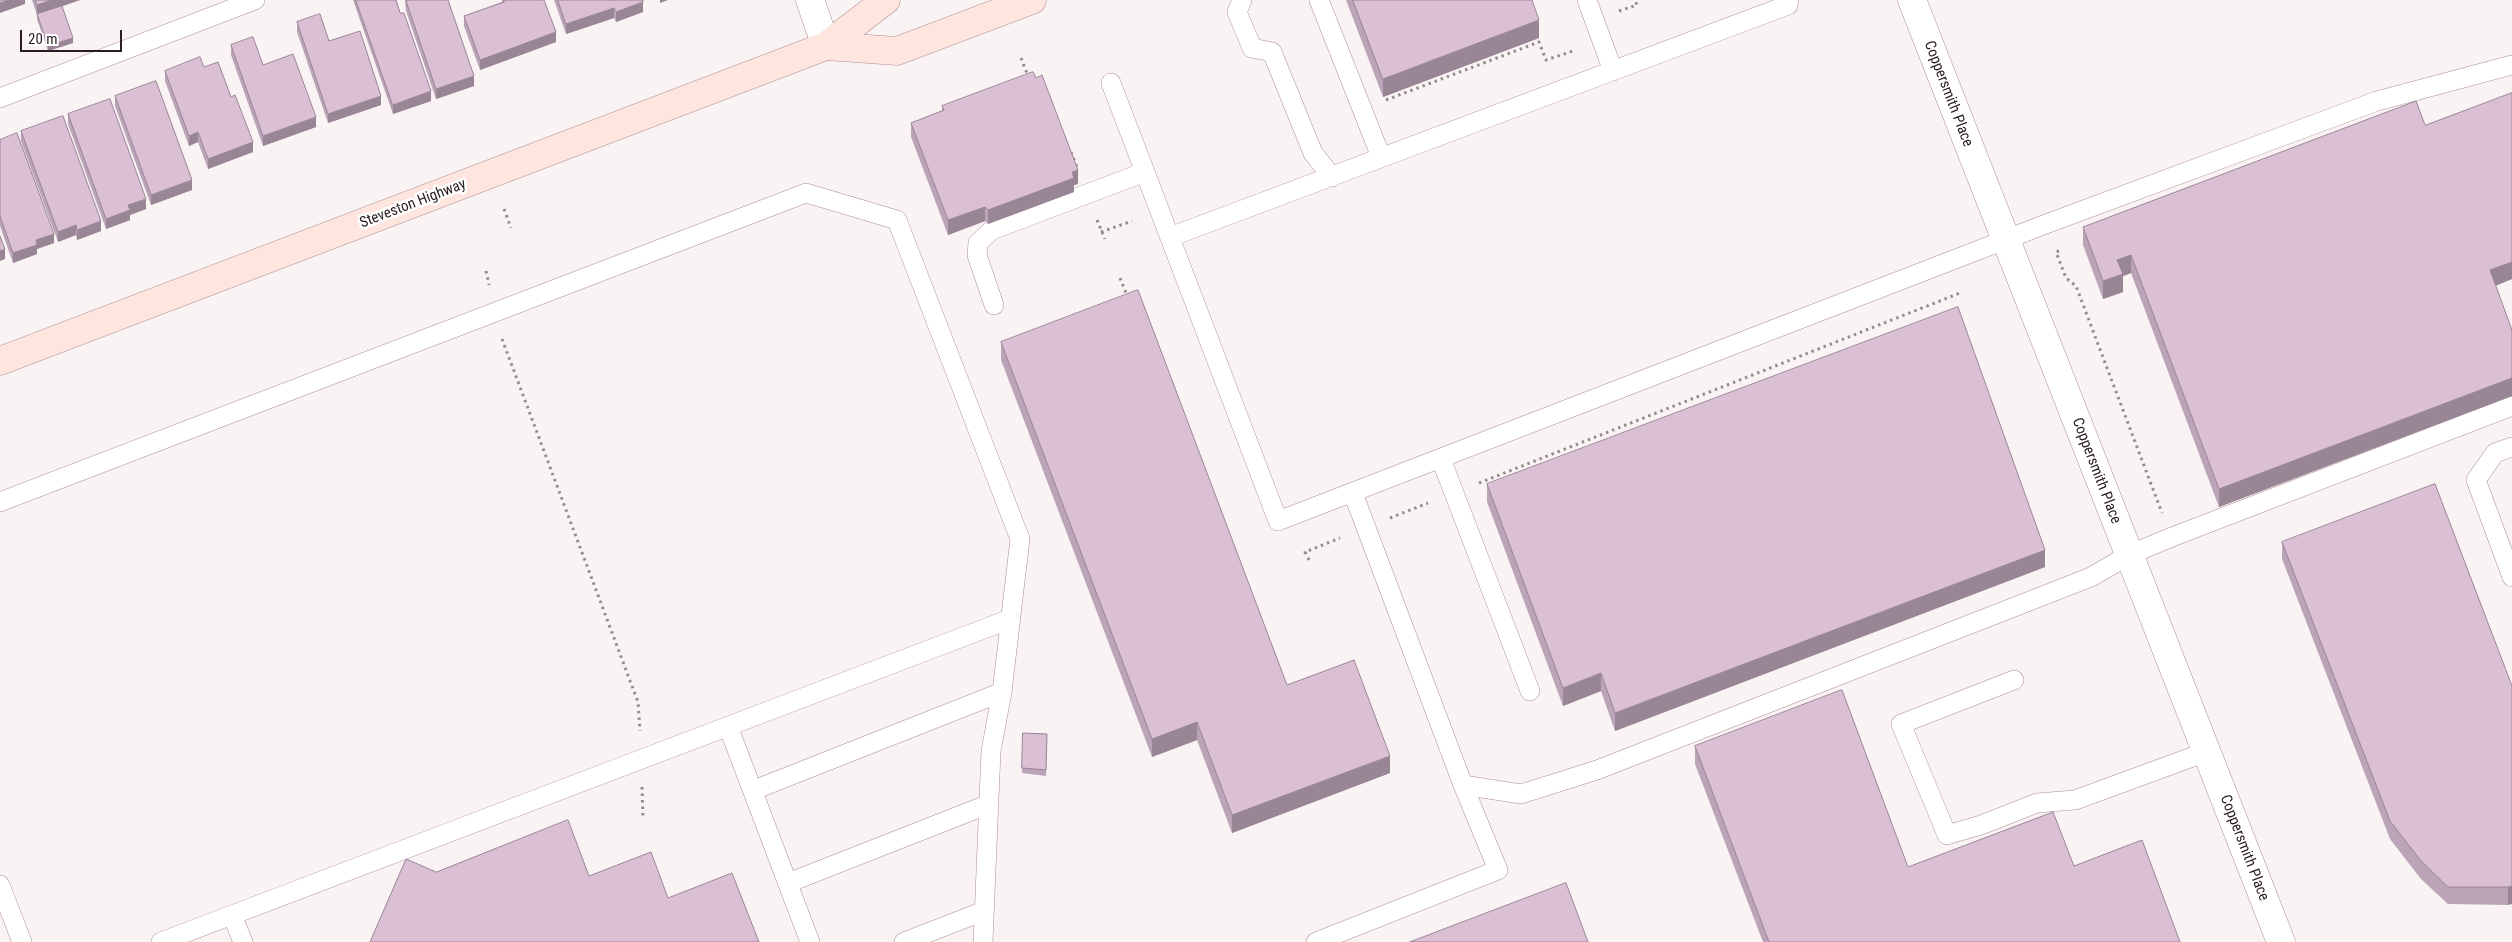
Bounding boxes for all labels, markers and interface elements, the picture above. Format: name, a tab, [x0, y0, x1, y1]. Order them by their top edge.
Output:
scale bar	[22, 20, 125, 52]
text: 20 m	[28, 30, 58, 48]
street label: Coppersmith Place	[1920, 38, 1976, 150]
street label: Steveston Highway	[357, 175, 469, 233]
street label: Coppersmith Place	[2068, 415, 2124, 527]
street label: Coppersmith Place	[2216, 792, 2272, 904]

